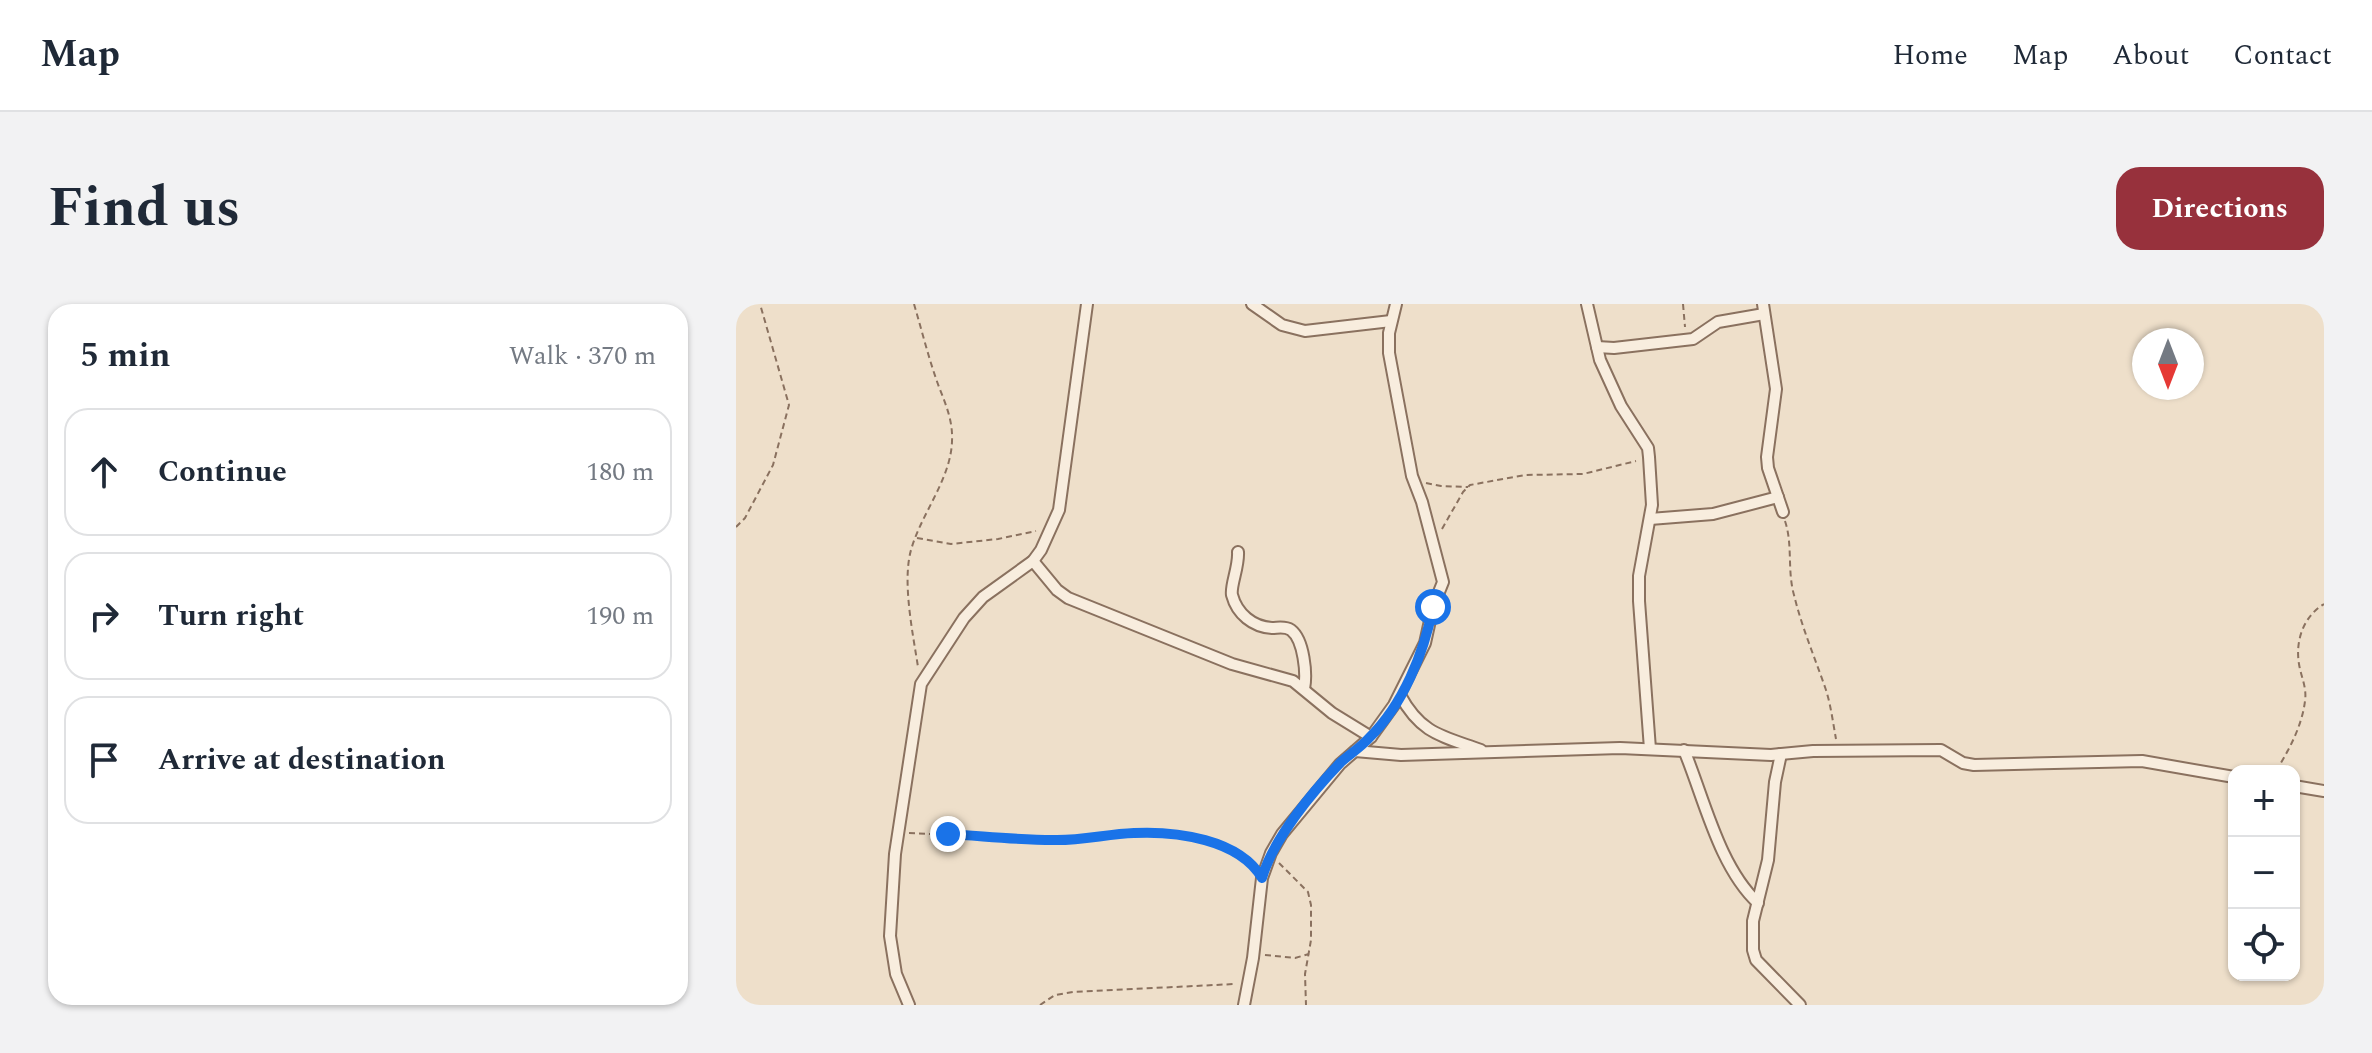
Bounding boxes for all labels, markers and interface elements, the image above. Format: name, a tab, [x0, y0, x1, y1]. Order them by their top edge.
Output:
text: Map	[40, 26, 120, 84]
text: Home	[1892, 34, 1968, 77]
text: Map	[2012, 34, 2068, 77]
text: About	[2112, 34, 2189, 77]
text: Contact	[2233, 34, 2332, 77]
text: Find us	[48, 166, 241, 251]
button: Directions	[2116, 167, 2324, 250]
north arrow	[2132, 328, 2204, 400]
text: 5 min	[80, 330, 170, 382]
text: Walk · 370 m	[509, 336, 656, 376]
text: Continue	[158, 449, 287, 495]
icon: ahead	[82, 450, 126, 494]
text: 180 m	[586, 452, 654, 492]
route start	[1415, 589, 1451, 625]
text: Turn right	[158, 593, 304, 639]
icon: right	[82, 594, 126, 638]
text: 190 m	[586, 596, 654, 636]
text: Arrive at destination	[158, 737, 445, 783]
icon: arrive	[82, 738, 126, 782]
map controls	[2228, 765, 2300, 981]
button: +	[2228, 765, 2300, 837]
route end	[930, 816, 966, 852]
button: −	[2228, 837, 2300, 909]
button: locate	[2228, 909, 2300, 981]

